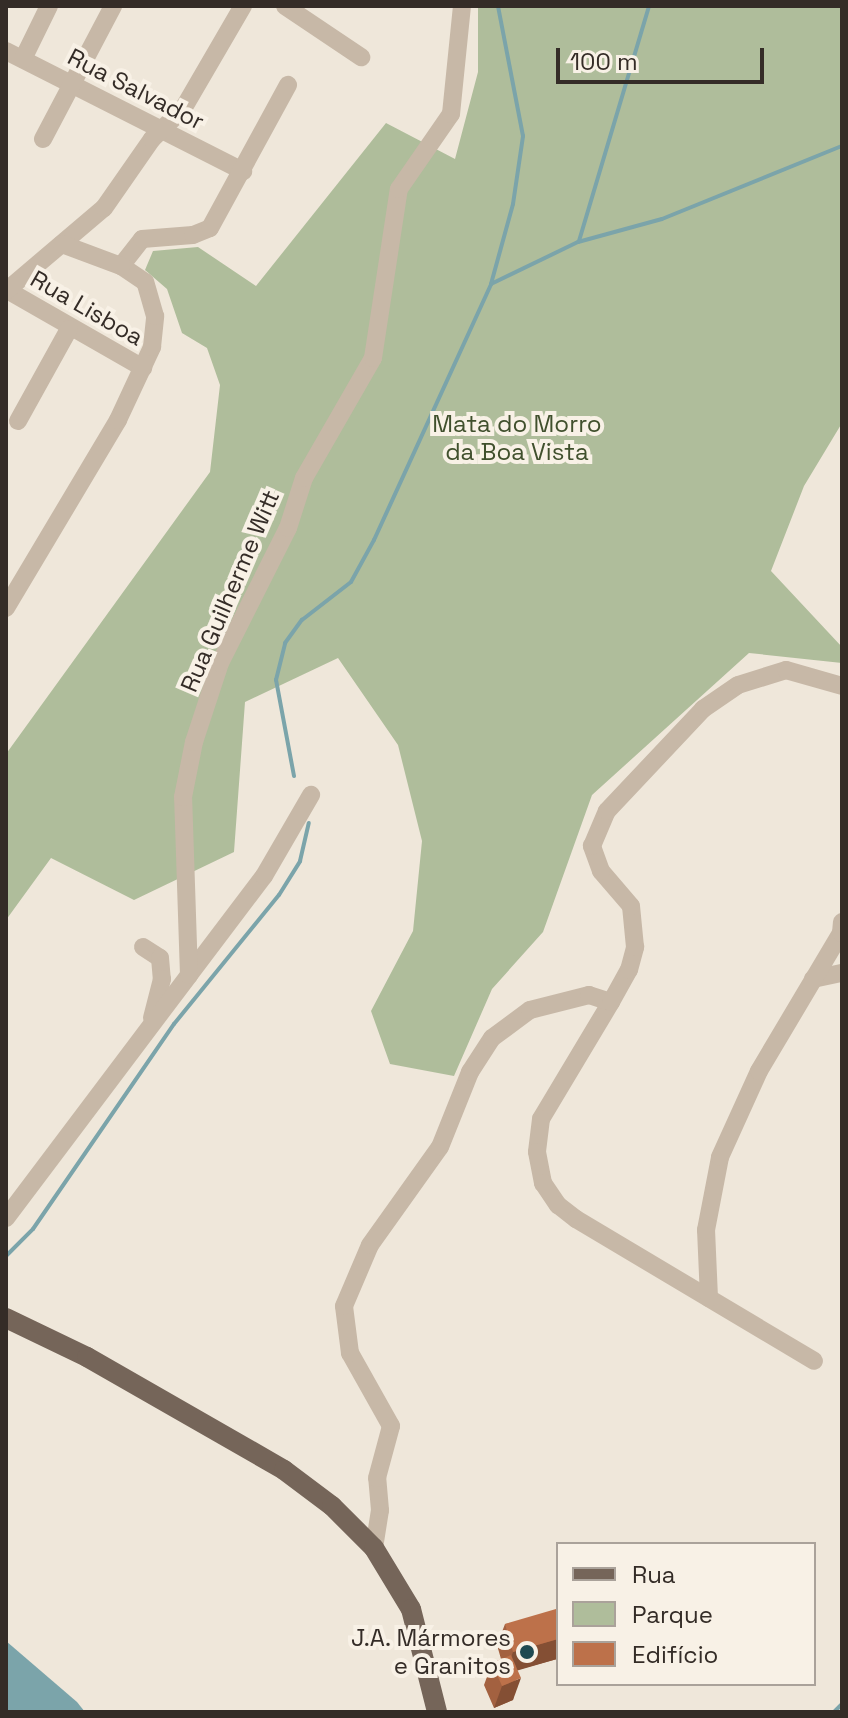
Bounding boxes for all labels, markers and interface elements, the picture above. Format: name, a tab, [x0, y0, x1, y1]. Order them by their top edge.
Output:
scale bar	[560, 32, 768, 82]
street label: Rua Salvador	[63, 42, 209, 136]
text: 100 m	[570, 46, 638, 77]
street label: Rua Lisboa	[25, 264, 149, 352]
park label: Mata do Morro da Boa Vista	[432, 410, 602, 466]
street label: Rua Guilherme Witt	[174, 486, 286, 696]
legend	[556, 1542, 816, 1686]
text: Rua	[632, 1559, 676, 1590]
text: Parque	[632, 1599, 713, 1630]
place label: J.A. Mármores e Granitos	[350, 1624, 511, 1680]
text: Edifício	[632, 1639, 718, 1670]
marker: J.A. Mármores e Granitos	[518, 1643, 536, 1661]

